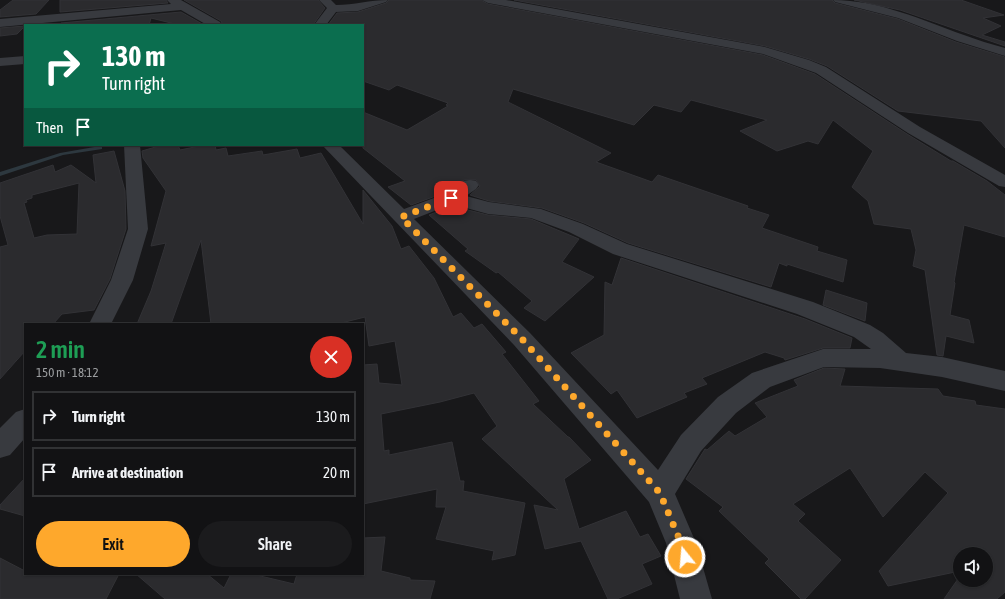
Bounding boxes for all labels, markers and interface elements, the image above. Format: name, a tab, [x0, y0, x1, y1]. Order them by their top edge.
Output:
icon: right	[36, 40, 88, 92]
text: 130 m	[102, 40, 165, 72]
text: Turn right	[102, 73, 165, 94]
icon: arrive	[72, 116, 94, 138]
text: Then	[36, 119, 64, 136]
pin	[434, 181, 468, 215]
icon: arrive	[440, 187, 462, 209]
text: 2 min	[36, 336, 85, 363]
button: close	[310, 336, 352, 378]
text: 150 m · 18:12	[36, 365, 99, 380]
icon: right	[38, 405, 60, 427]
text: Turn right	[72, 408, 125, 425]
text: 130 m	[316, 408, 350, 425]
icon: arrive	[38, 461, 60, 483]
text: Arrive at destination	[72, 464, 183, 481]
text: 20 m	[323, 464, 350, 481]
button: Exit	[36, 521, 190, 567]
button: Share	[198, 521, 352, 567]
position arrow	[664, 536, 706, 578]
map controls	[953, 547, 993, 587]
button: sound	[953, 547, 993, 587]

